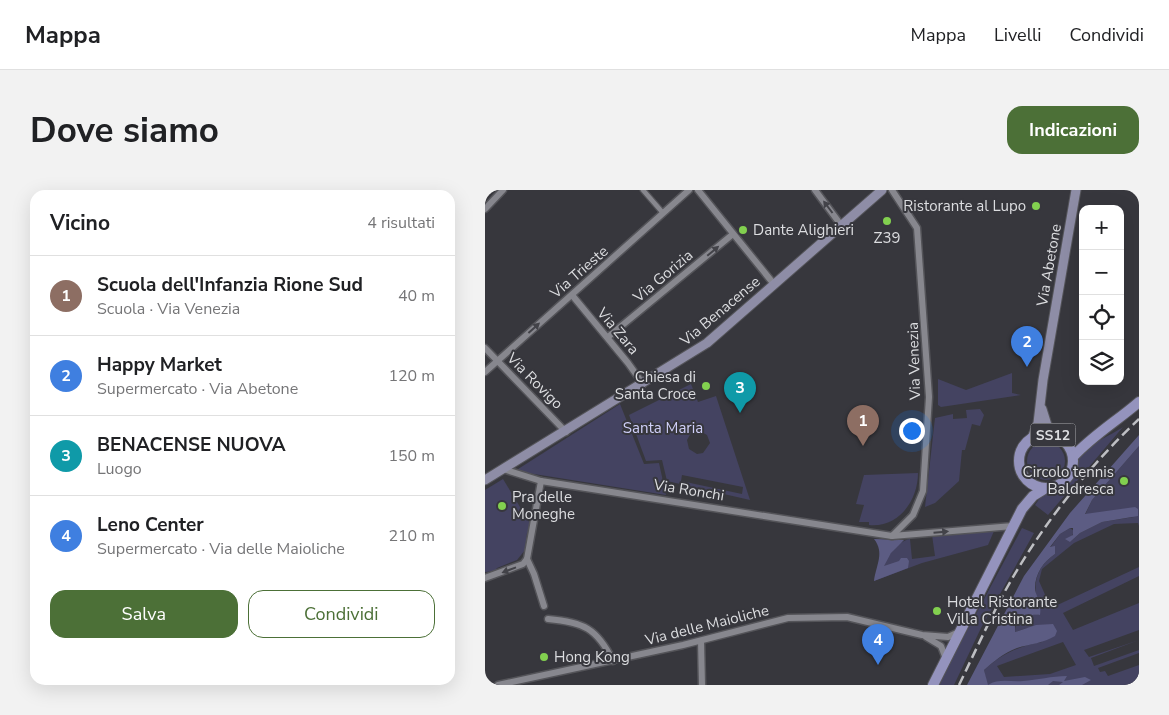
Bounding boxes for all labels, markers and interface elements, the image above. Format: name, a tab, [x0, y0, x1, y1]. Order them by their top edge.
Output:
text: Mappa	[25, 19, 101, 51]
text: Mappa	[911, 23, 966, 47]
text: Livelli	[994, 23, 1041, 47]
text: Condividi	[1069, 23, 1144, 47]
button: Indicazioni	[1007, 106, 1139, 154]
text: Dove siamo	[30, 107, 219, 154]
place label: Ristorante al Lupo	[903, 196, 1026, 216]
one-way arrow	[823, 200, 833, 214]
marker: Ristorante al Lupo	[1030, 200, 1042, 212]
map controls	[1079, 205, 1124, 385]
button: +	[1079, 205, 1124, 250]
text: Vicino	[50, 209, 110, 237]
text: 4 risultati	[367, 212, 435, 234]
marker: Z39	[881, 215, 893, 227]
place label: Dante Alighieri	[753, 220, 854, 240]
street label: Via Abetone	[1032, 222, 1066, 309]
marker: Dante Alighieri	[737, 224, 749, 236]
place label: Z39	[874, 228, 900, 248]
street label: Via Trieste	[545, 241, 612, 303]
street label: Via Gorizia	[628, 245, 697, 307]
one-way arrow	[706, 245, 719, 256]
button: −	[1079, 250, 1124, 295]
text: Scuola dell'Infanzia Rione Sud	[97, 272, 363, 298]
street label: Via Benacense	[675, 272, 764, 351]
text: 1	[61, 285, 71, 307]
text: 40 m	[398, 285, 435, 307]
button: locate	[1079, 295, 1124, 340]
text: Scuola · Via Venezia	[97, 298, 240, 320]
street label: Via Zara	[592, 303, 644, 359]
one-way arrow	[528, 322, 540, 334]
street label: Via Venezia	[903, 322, 925, 401]
pin: 2	[1011, 326, 1043, 367]
button: layers	[1079, 340, 1124, 385]
street label: Via Rovigo	[502, 348, 568, 414]
text: Happy Market	[97, 352, 222, 378]
text: 2	[61, 365, 71, 387]
text: 120 m	[388, 365, 435, 387]
place label: Chiesa di Santa Croce	[615, 367, 696, 404]
pin: 3	[724, 372, 756, 413]
text: Supermercato · Via Abetone	[97, 378, 298, 400]
marker: Chiesa di Santa Croce	[700, 380, 712, 392]
pin: 1	[847, 405, 879, 446]
park label: Santa Maria	[623, 418, 703, 438]
your location	[899, 418, 925, 444]
road number: SS12	[1031, 424, 1075, 446]
text: BENACENSE NUOVA	[97, 432, 286, 458]
text: 3	[61, 445, 71, 467]
text: 150 m	[388, 445, 435, 467]
text: Luogo	[97, 458, 142, 480]
place label: Circolo tennis Baldresca	[1023, 462, 1114, 499]
street label: Via Ronchi	[651, 474, 726, 505]
marker: Circolo tennis Baldresca	[1118, 475, 1130, 487]
place label: Pra delle Moneghe	[512, 487, 575, 524]
marker: Pra delle Moneghe	[496, 500, 508, 512]
text: Leno Center	[97, 512, 204, 538]
text: 4	[61, 525, 71, 547]
text: 210 m	[388, 525, 435, 547]
one-way arrow	[933, 528, 949, 536]
text: Supermercato · Via delle Maioliche	[97, 538, 345, 560]
one-way arrow	[501, 566, 516, 574]
button: Salva	[50, 590, 238, 638]
button: Condividi	[248, 590, 435, 638]
place label: Hotel Ristorante Villa Cristina	[946, 592, 1057, 629]
street label: Via delle Maioliche	[642, 600, 771, 650]
marker: Hotel Ristorante Villa Cristina	[931, 605, 943, 617]
pin: 4	[862, 624, 894, 665]
place label: Hong Kong	[554, 647, 630, 667]
marker: Hong Kong	[538, 651, 550, 663]

